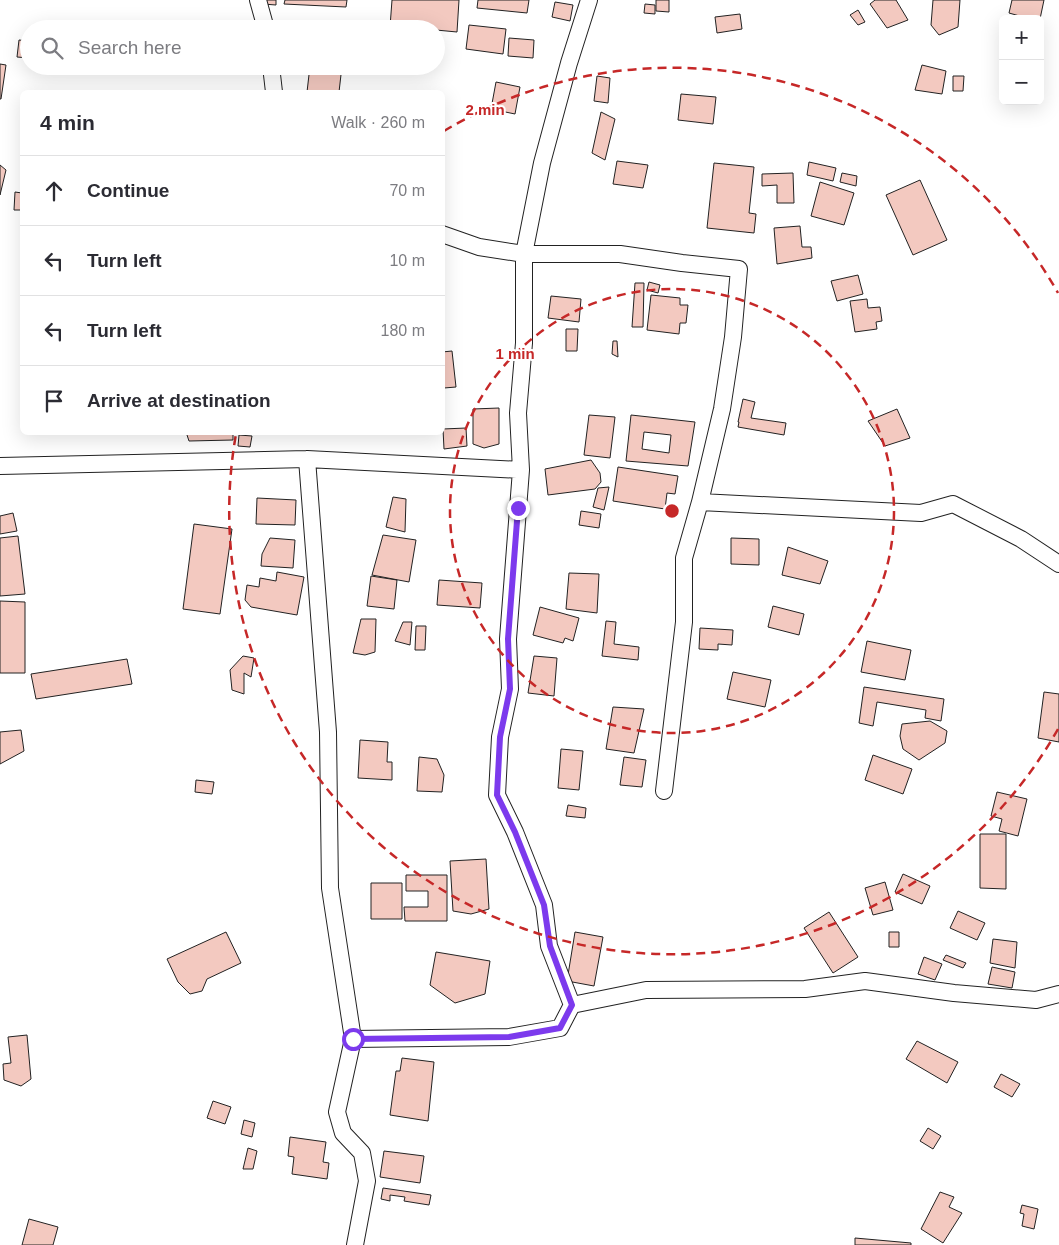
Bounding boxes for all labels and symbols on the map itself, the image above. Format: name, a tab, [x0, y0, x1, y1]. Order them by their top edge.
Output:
text: 2 min	[465, 101, 505, 118]
text: 1 min	[495, 345, 535, 362]
route end	[507, 497, 530, 520]
centre of rings	[663, 502, 681, 520]
route start	[342, 1028, 365, 1051]

